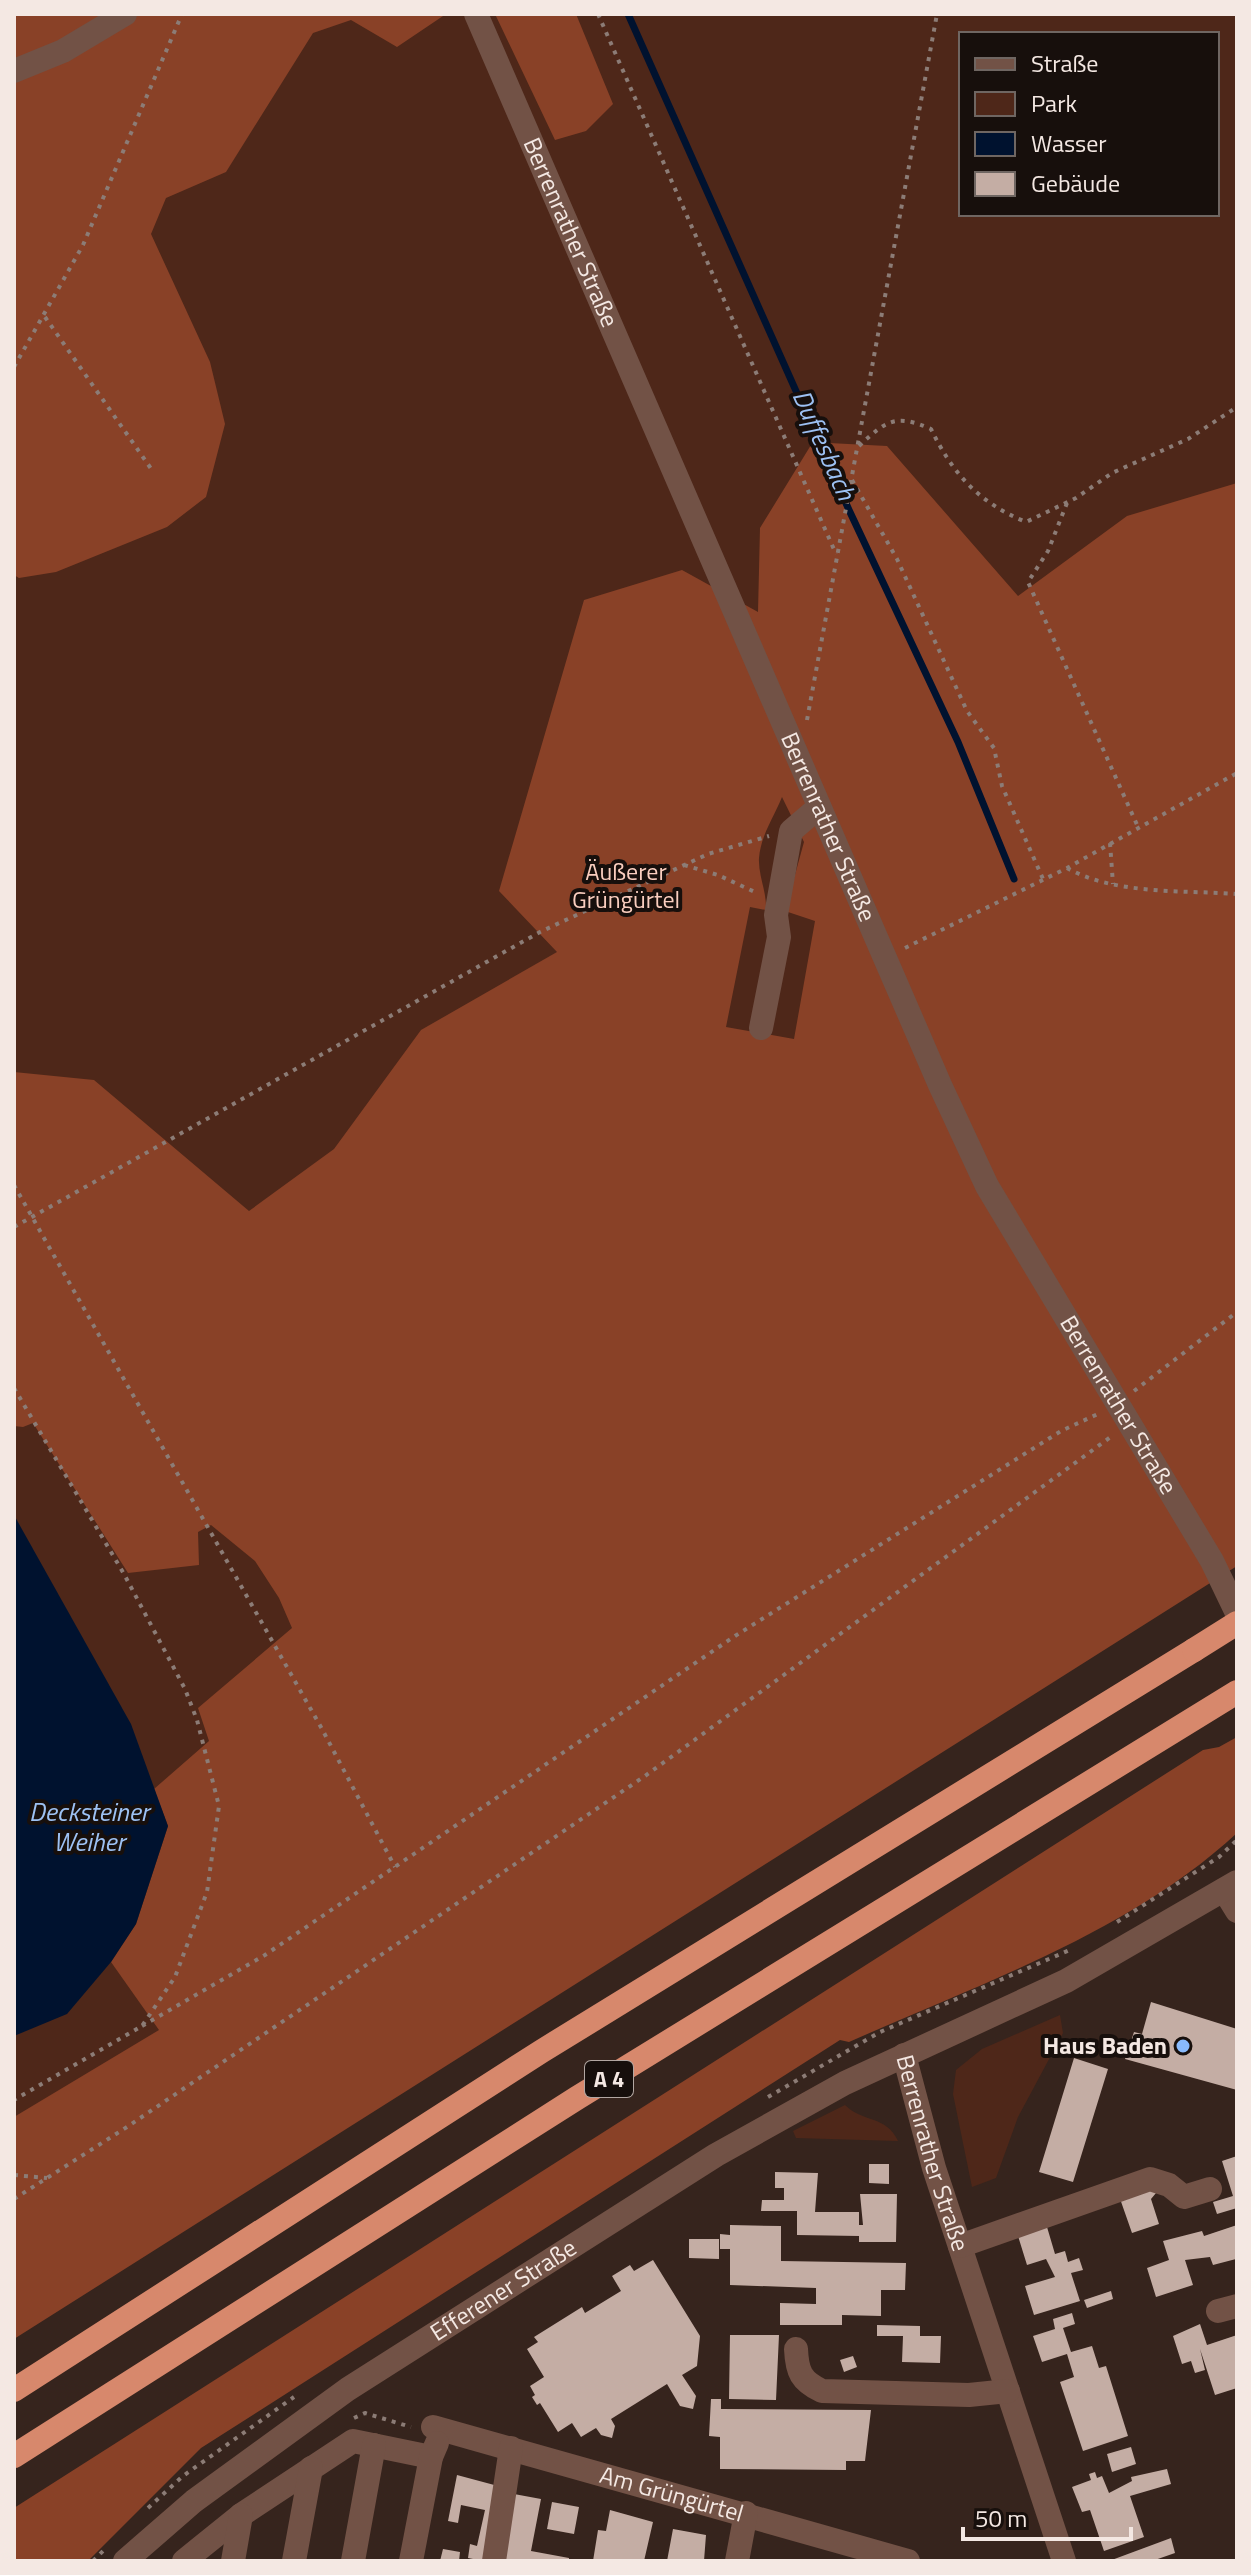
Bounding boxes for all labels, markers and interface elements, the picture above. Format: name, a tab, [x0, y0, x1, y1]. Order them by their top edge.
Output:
legend	[959, 32, 1219, 216]
text: Straße	[1031, 45, 1098, 81]
text: Park	[1031, 85, 1077, 121]
text: Wasser	[1031, 125, 1107, 161]
street label: Berrenrather Straße	[515, 132, 628, 332]
text: Gebäude	[1031, 165, 1120, 201]
water label: Duffesbach	[783, 383, 867, 507]
street label: Berrenrather Straße	[772, 726, 886, 927]
park label: Äußerer Grüngürtel	[572, 853, 680, 917]
street label: Berrenrather Straße	[1052, 1308, 1187, 1501]
water label: Decksteiner Weiher	[29, 1792, 152, 1861]
place label: Haus Baden	[1043, 2027, 1167, 2063]
marker: Haus Baden	[1174, 2037, 1192, 2055]
street label: Berrenrather Straße	[888, 2051, 979, 2256]
road number: A 4	[585, 2061, 633, 2097]
street label: Efferener Straße	[423, 2229, 583, 2349]
street label: Am Grüngürtel	[596, 2456, 748, 2531]
scale bar	[963, 2491, 1131, 2541]
text: 50 m	[975, 2500, 1027, 2536]

